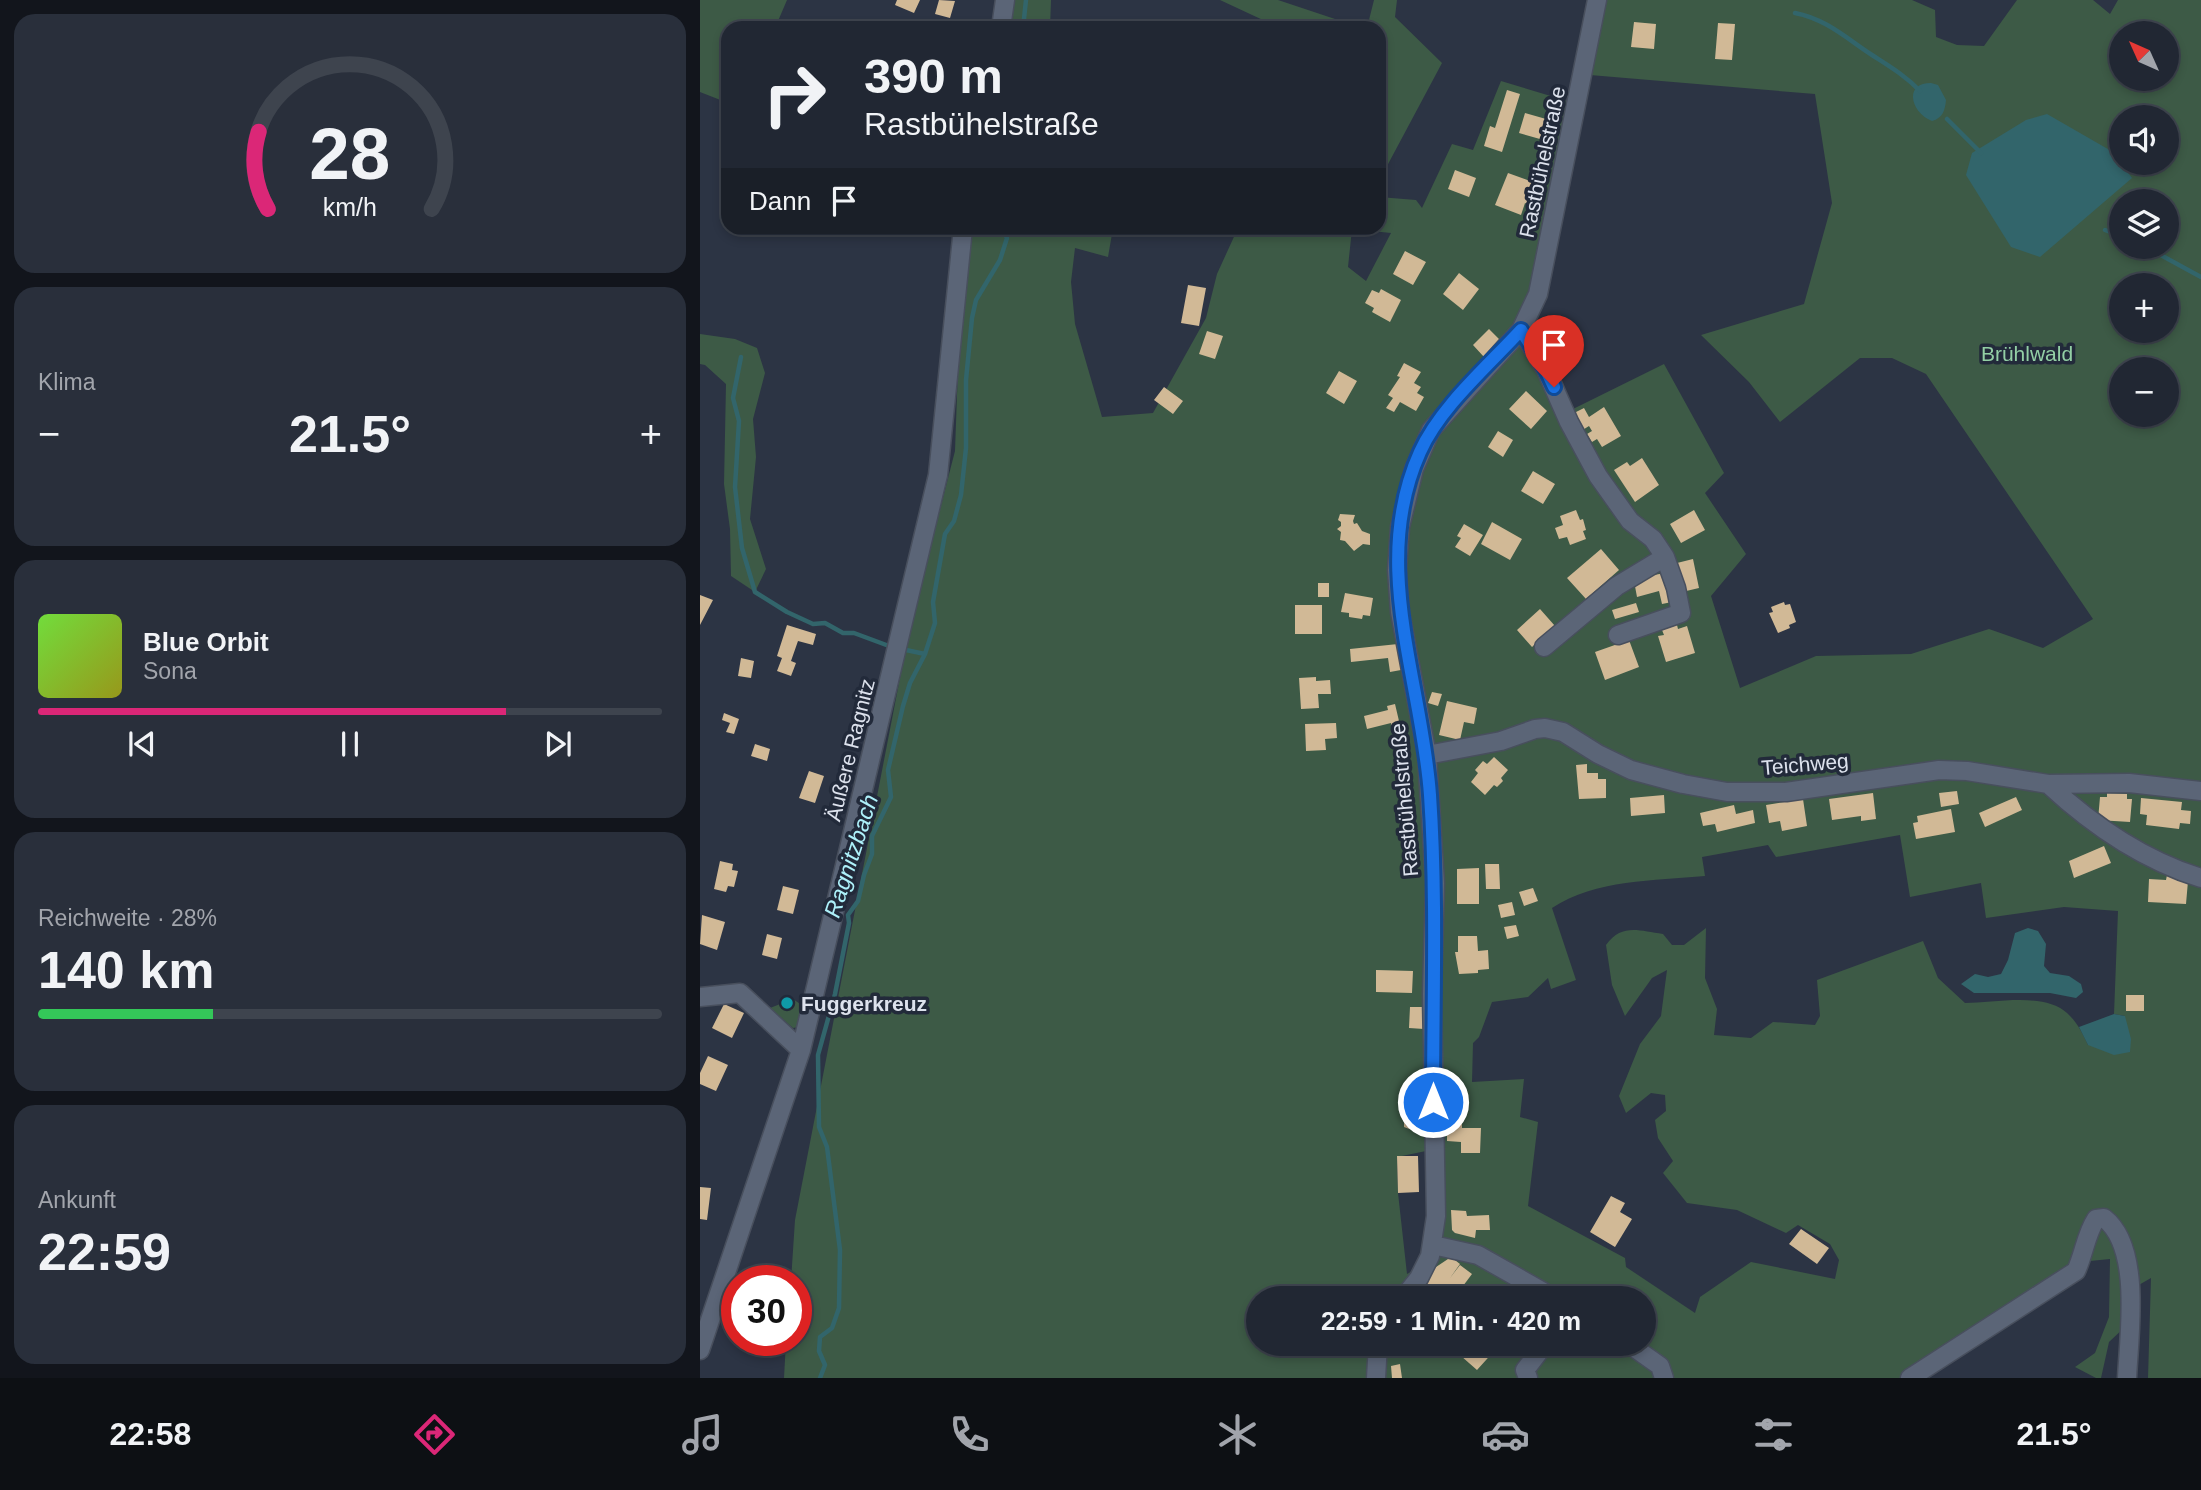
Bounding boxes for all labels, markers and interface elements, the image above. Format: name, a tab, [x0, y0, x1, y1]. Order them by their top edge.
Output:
north arrow	[2109, 21, 2179, 91]
map controls	[2109, 21, 2179, 427]
icon: right	[749, 49, 840, 140]
text: 390 m	[864, 49, 1003, 103]
street label: Rastbühelstraße	[1515, 84, 1569, 240]
button: sound	[2109, 105, 2179, 175]
text: Rastbühelstraße	[864, 106, 1099, 142]
text: 28	[310, 114, 390, 195]
icon: arrive	[825, 182, 863, 220]
text: Dann	[749, 186, 811, 216]
button: layers	[2109, 189, 2179, 259]
text: km/h	[323, 193, 377, 221]
button: +	[2109, 273, 2179, 343]
pin	[1524, 315, 1584, 387]
icon: arrive	[1535, 326, 1573, 364]
park label: Brühlwald	[1981, 342, 2073, 365]
button: −	[2109, 357, 2179, 427]
text: Klima	[38, 369, 96, 395]
text: 21.5°	[289, 405, 411, 463]
text: −	[38, 413, 60, 455]
text: +	[640, 413, 662, 455]
text: Blue Orbit	[143, 627, 269, 657]
text: Sona	[143, 658, 197, 684]
street label: Äußere Ragnitz	[821, 676, 879, 824]
street label: Rastbühelstraße	[1386, 722, 1422, 878]
icon: previous	[123, 725, 161, 763]
icon: pause	[331, 725, 369, 763]
icon: next	[539, 725, 577, 763]
street label: Teichweg	[1760, 749, 1850, 779]
water label: Ragnitzbach	[819, 791, 883, 921]
text: Reichweite · 28%	[38, 905, 217, 931]
text: 140 km	[38, 941, 214, 999]
place label: Fuggerkreuz	[801, 992, 927, 1015]
marker: Fuggerkreuz	[779, 995, 795, 1011]
position arrow	[1396, 1065, 1470, 1139]
text: Ankunft	[38, 1187, 116, 1213]
text: 22:59	[38, 1223, 171, 1281]
speed limit sign: 30	[721, 1265, 812, 1356]
text: 22:59 · 1 Min. · 420 m	[1321, 1306, 1581, 1336]
icon: directions	[410, 1410, 459, 1459]
icon: music	[678, 1410, 727, 1459]
icon: phone	[945, 1410, 994, 1459]
icon: climate	[1213, 1410, 1262, 1459]
icon: car	[1481, 1410, 1530, 1459]
icon: filters	[1749, 1410, 1798, 1459]
text: 22:58	[109, 1416, 191, 1452]
text: 21.5°	[2016, 1416, 2092, 1452]

